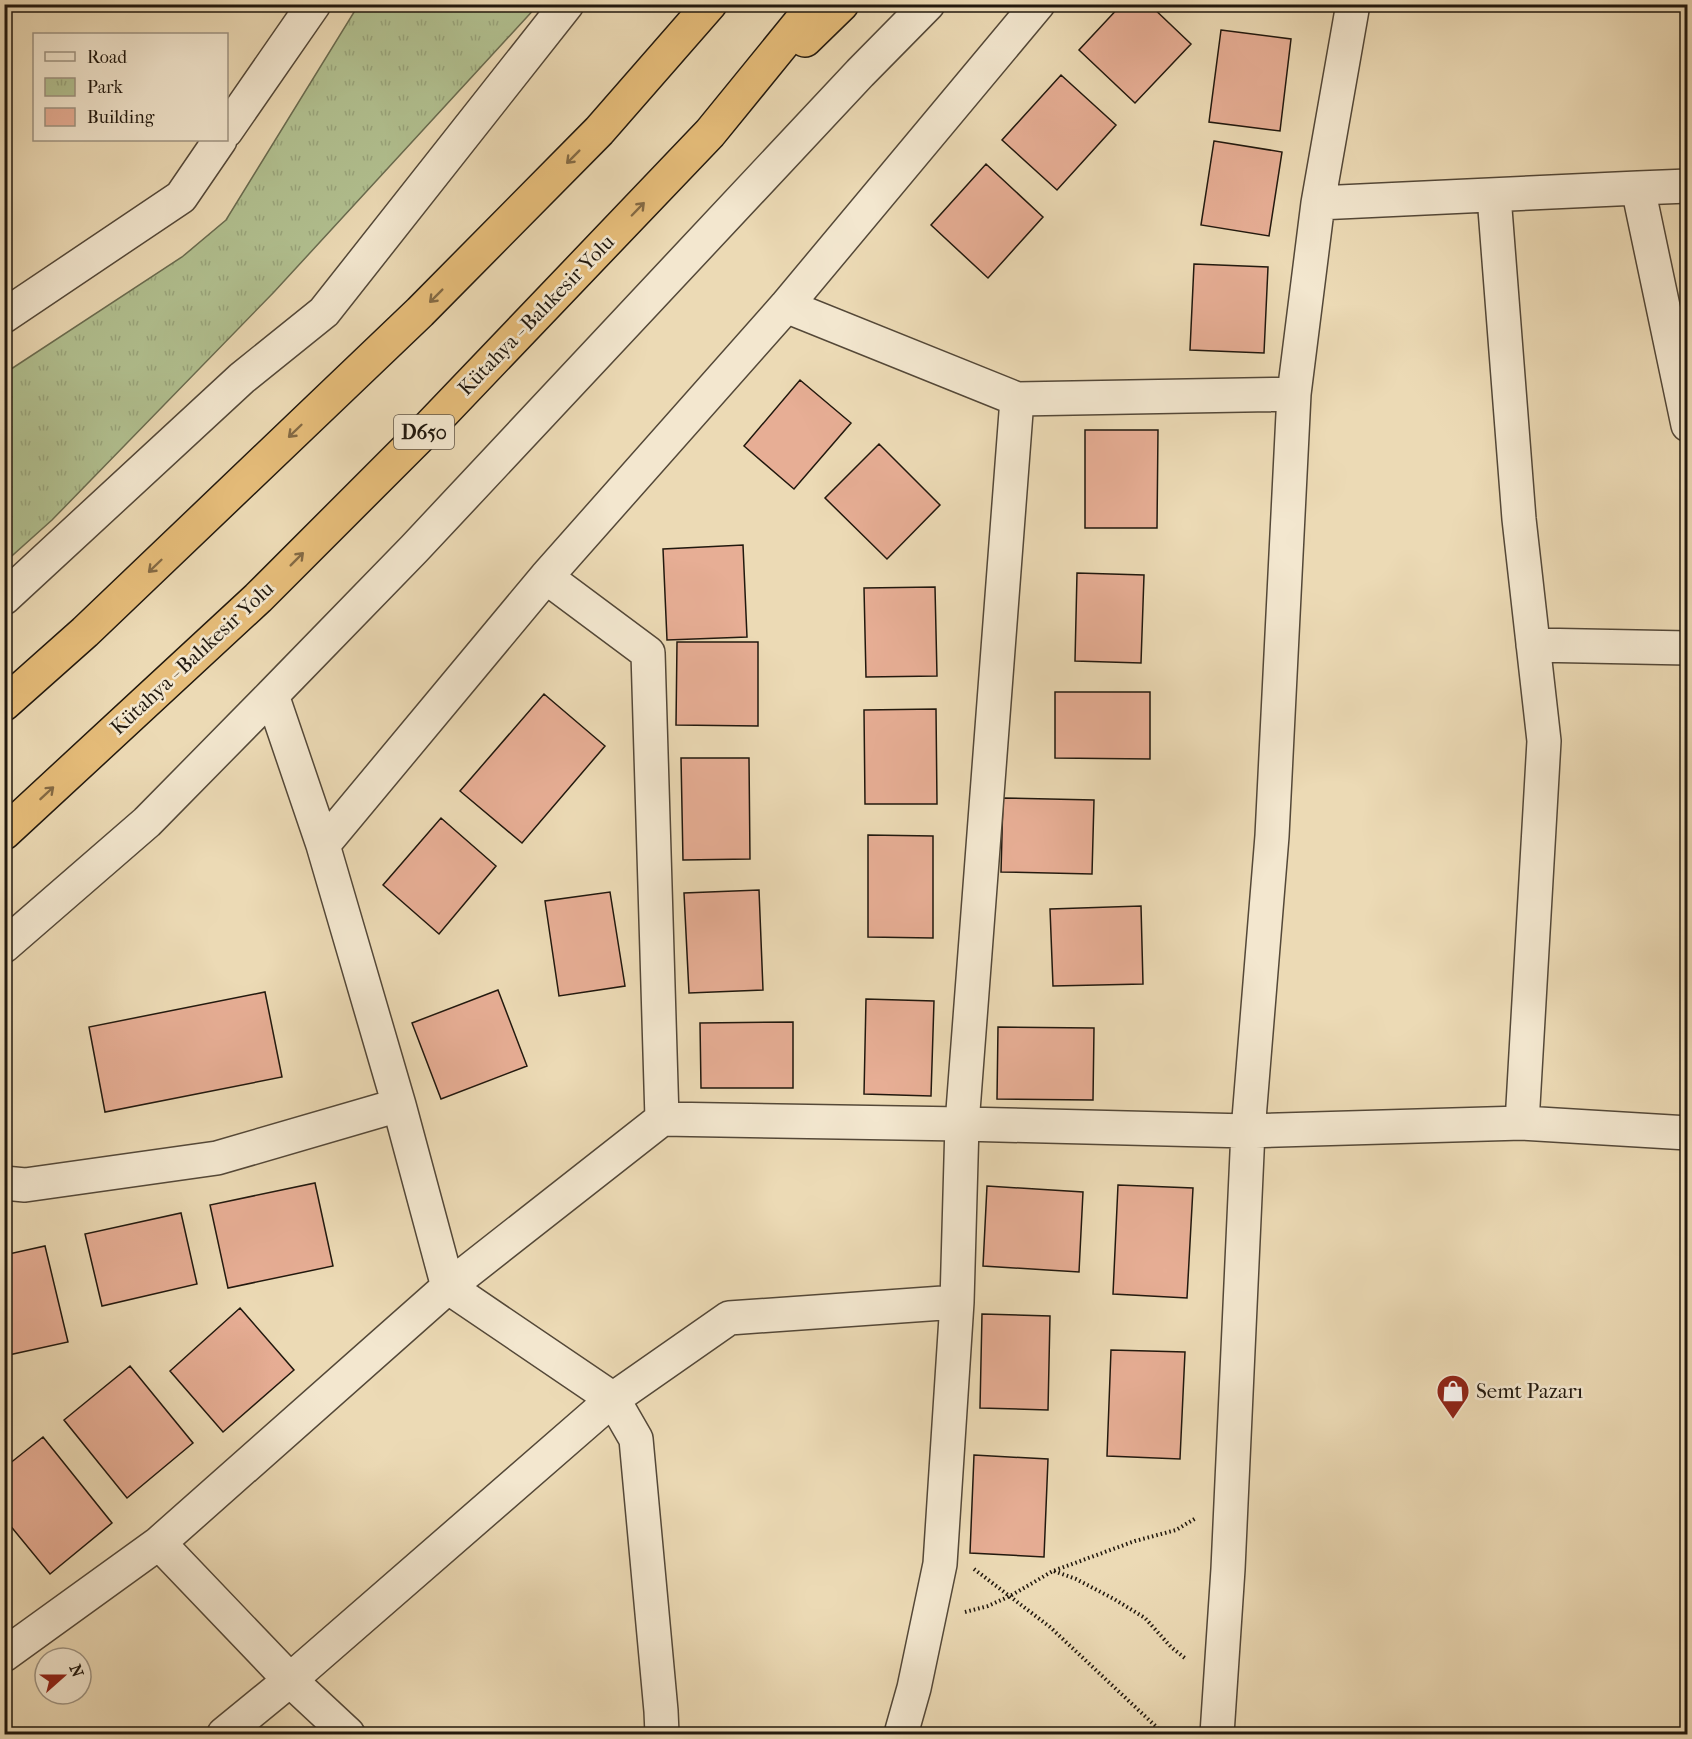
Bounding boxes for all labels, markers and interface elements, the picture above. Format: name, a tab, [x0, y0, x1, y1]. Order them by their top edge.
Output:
legend	[33, 33, 228, 141]
text: Road	[87, 47, 127, 68]
text: Park	[87, 77, 124, 98]
text: Building	[87, 107, 155, 128]
one-way arrow	[566, 150, 580, 165]
one-way arrow	[630, 201, 645, 216]
street label: Kütahya - Balıkesir Yolu	[453, 230, 619, 400]
one-way arrow	[429, 288, 443, 303]
road number: D650	[394, 415, 454, 449]
one-way arrow	[288, 424, 303, 438]
one-way arrow	[289, 552, 304, 566]
one-way arrow	[147, 559, 162, 573]
street label: Kütahya - Balıkesir Yolu	[106, 576, 279, 740]
one-way arrow	[40, 786, 55, 800]
shop icon: Semt Pazarı	[1435, 1373, 1471, 1420]
place label: Semt Pazarı	[1476, 1379, 1583, 1403]
north arrow	[33, 1646, 93, 1706]
text: N	[65, 1662, 88, 1681]

